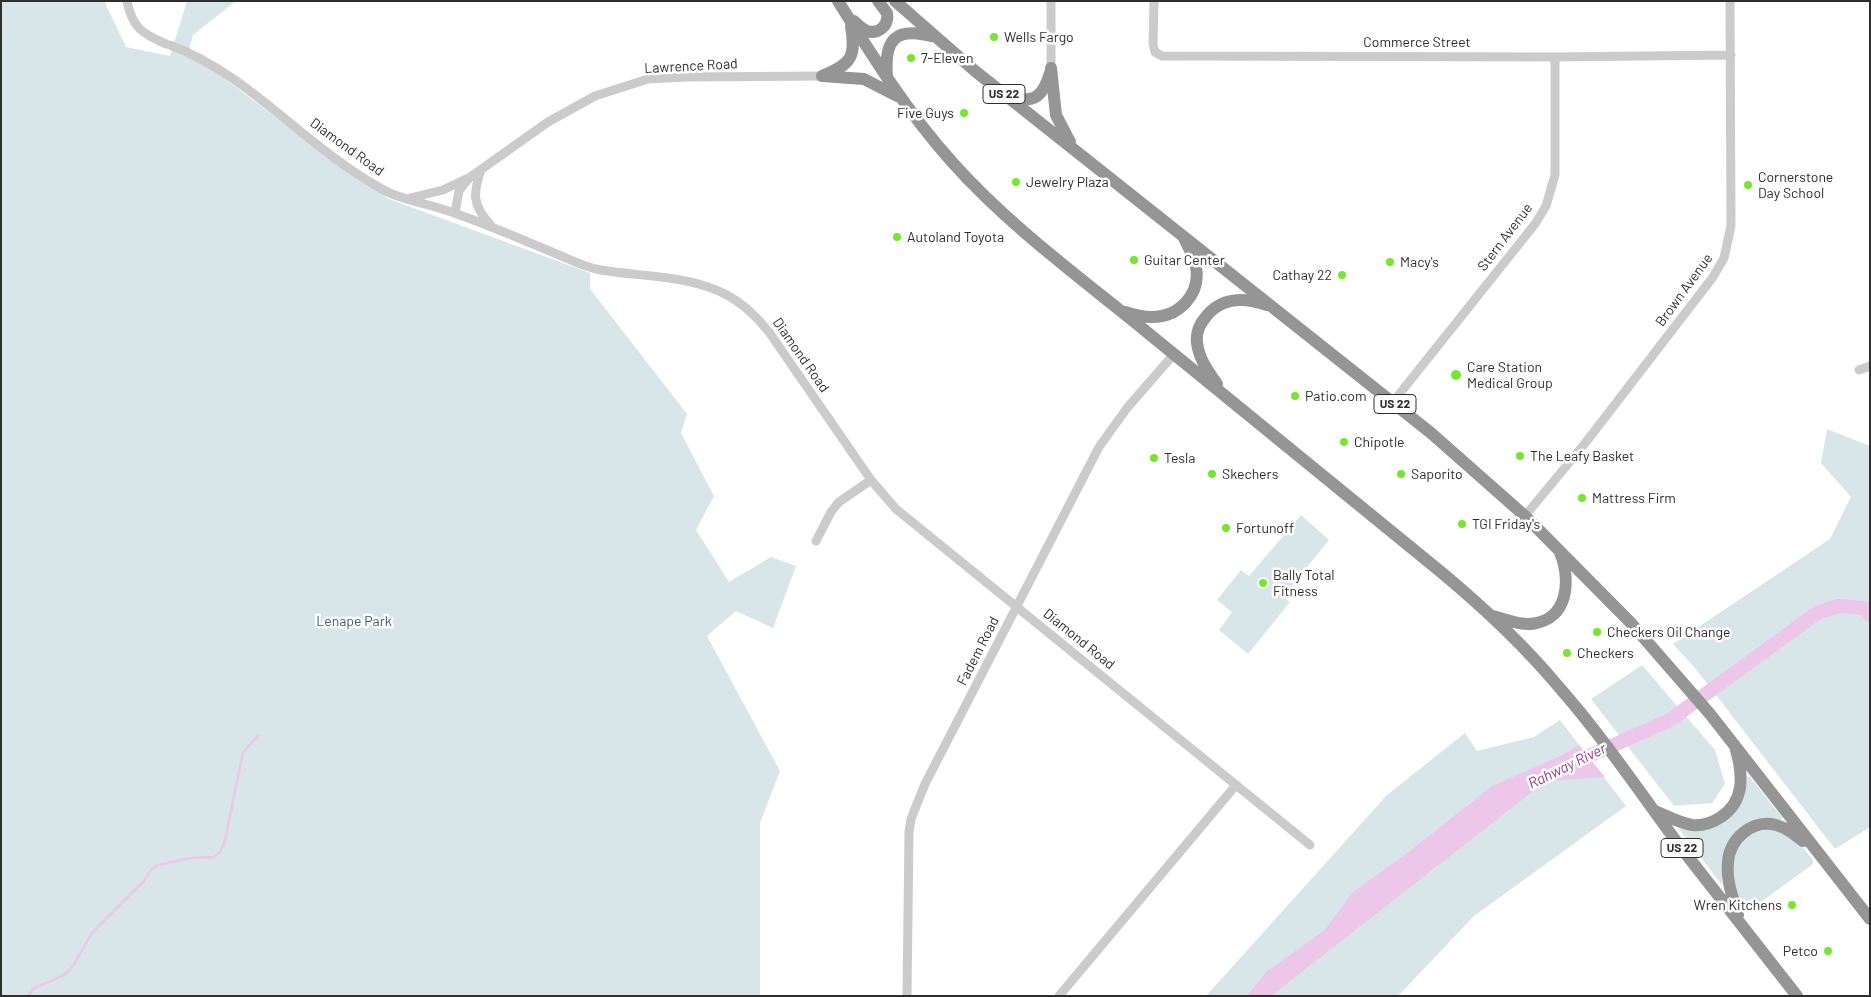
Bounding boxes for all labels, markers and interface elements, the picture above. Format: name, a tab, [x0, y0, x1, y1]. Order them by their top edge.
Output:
place label: Wells Fargo	[1004, 29, 1074, 45]
marker: Wells Fargo	[988, 31, 1000, 43]
street label: Commerce Street	[1363, 34, 1471, 50]
place label: 7-Eleven	[921, 50, 974, 66]
marker: 7-Eleven	[905, 52, 917, 64]
street label: Lawrence Road	[644, 55, 738, 77]
road number: US 22	[983, 85, 1025, 104]
place label: Five Guys	[897, 105, 954, 121]
marker: Five Guys	[958, 107, 970, 119]
street label: Diamond Road	[307, 115, 387, 179]
place label: Cornerstone Day School	[1758, 169, 1833, 202]
place label: Jewelry Plaza	[1026, 174, 1109, 190]
marker: Jewelry Plaza	[1010, 176, 1022, 188]
marker: Cornerstone Day School	[1742, 179, 1754, 191]
street label: Stern Avenue	[1474, 200, 1536, 274]
place label: Autoland Toyota	[907, 229, 1004, 245]
marker: Autoland Toyota	[891, 231, 903, 243]
street label: Brown Avenue	[1652, 250, 1716, 330]
place label: Guitar Center	[1144, 252, 1225, 268]
marker: Guitar Center	[1128, 254, 1140, 266]
place label: Macy's	[1400, 254, 1439, 270]
marker: Macy's	[1384, 256, 1396, 268]
place label: Cathay 22	[1273, 267, 1332, 283]
marker: Cathay 22	[1336, 269, 1348, 281]
street label: Diamond Road	[769, 314, 833, 396]
place label: Care Station Medical Group	[1467, 359, 1553, 392]
marker: Care Station Medical Group	[1449, 368, 1463, 382]
place label: Patio.com	[1305, 388, 1367, 404]
marker: Patio.com	[1289, 390, 1301, 402]
road number: US 22	[1374, 394, 1416, 414]
place label: Chipotle	[1354, 434, 1405, 450]
marker: Chipotle	[1338, 436, 1350, 448]
place label: The Leafy Basket	[1530, 448, 1634, 464]
place label: Tesla	[1164, 450, 1195, 466]
marker: The Leafy Basket	[1514, 450, 1526, 462]
marker: Tesla	[1148, 452, 1160, 464]
place label: Skechers	[1222, 466, 1278, 482]
place label: Saporito	[1411, 466, 1463, 482]
marker: Skechers	[1206, 468, 1218, 480]
marker: Saporito	[1395, 468, 1407, 480]
place label: Mattress Firm	[1592, 490, 1676, 506]
marker: Mattress Firm	[1576, 492, 1588, 504]
place label: TGI Friday's	[1472, 516, 1540, 532]
marker: TGI Friday's	[1456, 518, 1468, 530]
place label: Fortunoff	[1236, 520, 1294, 536]
marker: Fortunoff	[1220, 522, 1232, 534]
place label: Bally Total Fitness	[1273, 567, 1335, 600]
marker: Bally Total Fitness	[1257, 577, 1269, 589]
street label: Diamond Road	[1040, 605, 1118, 673]
park label: Lenape Park	[316, 613, 392, 629]
street label: Fadem Road	[953, 614, 1003, 688]
place label: Checkers Oil Change	[1607, 624, 1730, 640]
marker: Checkers Oil Change	[1591, 626, 1603, 638]
place label: Checkers	[1577, 645, 1634, 661]
marker: Checkers	[1561, 647, 1573, 659]
water label: Rahway River	[1525, 739, 1609, 793]
road number: US 22	[1661, 838, 1703, 858]
place label: Wren Kitchens	[1694, 897, 1782, 913]
marker: Wren Kitchens	[1786, 899, 1798, 911]
place label: Petco	[1783, 943, 1818, 959]
marker: Petco	[1822, 945, 1834, 957]

